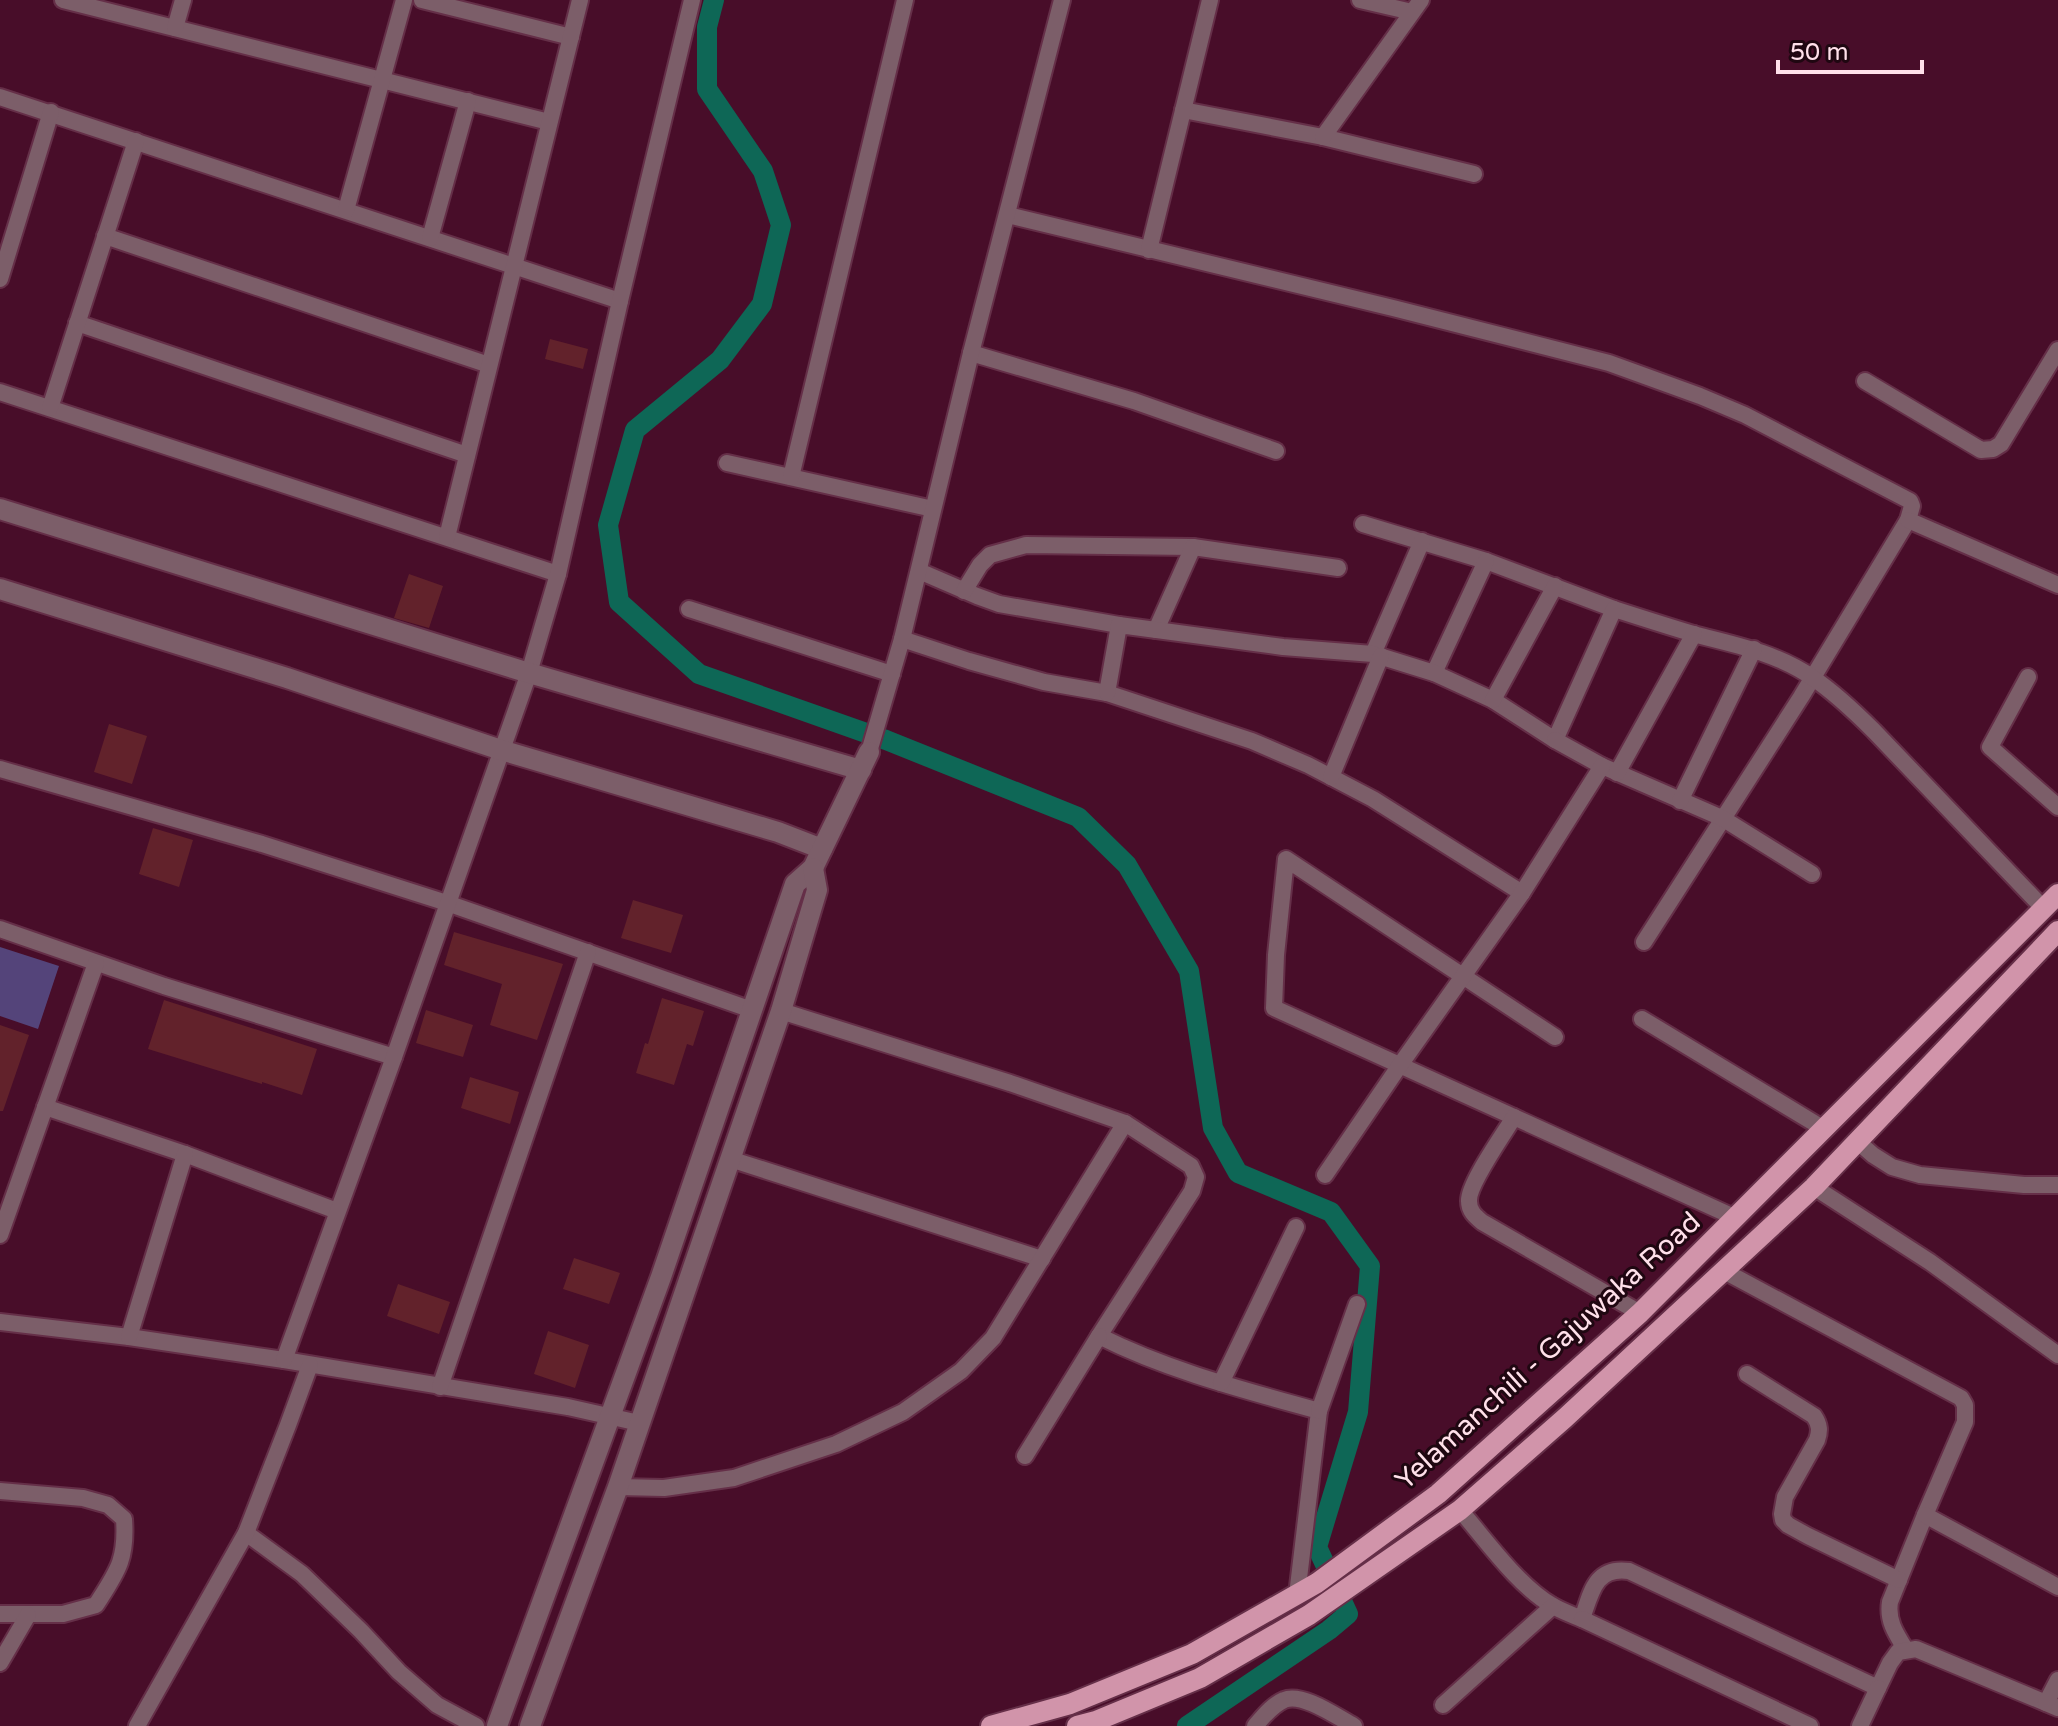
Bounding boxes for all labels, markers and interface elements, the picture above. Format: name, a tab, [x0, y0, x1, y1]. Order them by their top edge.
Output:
scale bar	[1778, 24, 1922, 74]
text: 50 m	[1790, 38, 1848, 67]
street label: Yelamanchili - Gajuwaka Road	[1388, 1205, 1708, 1497]

